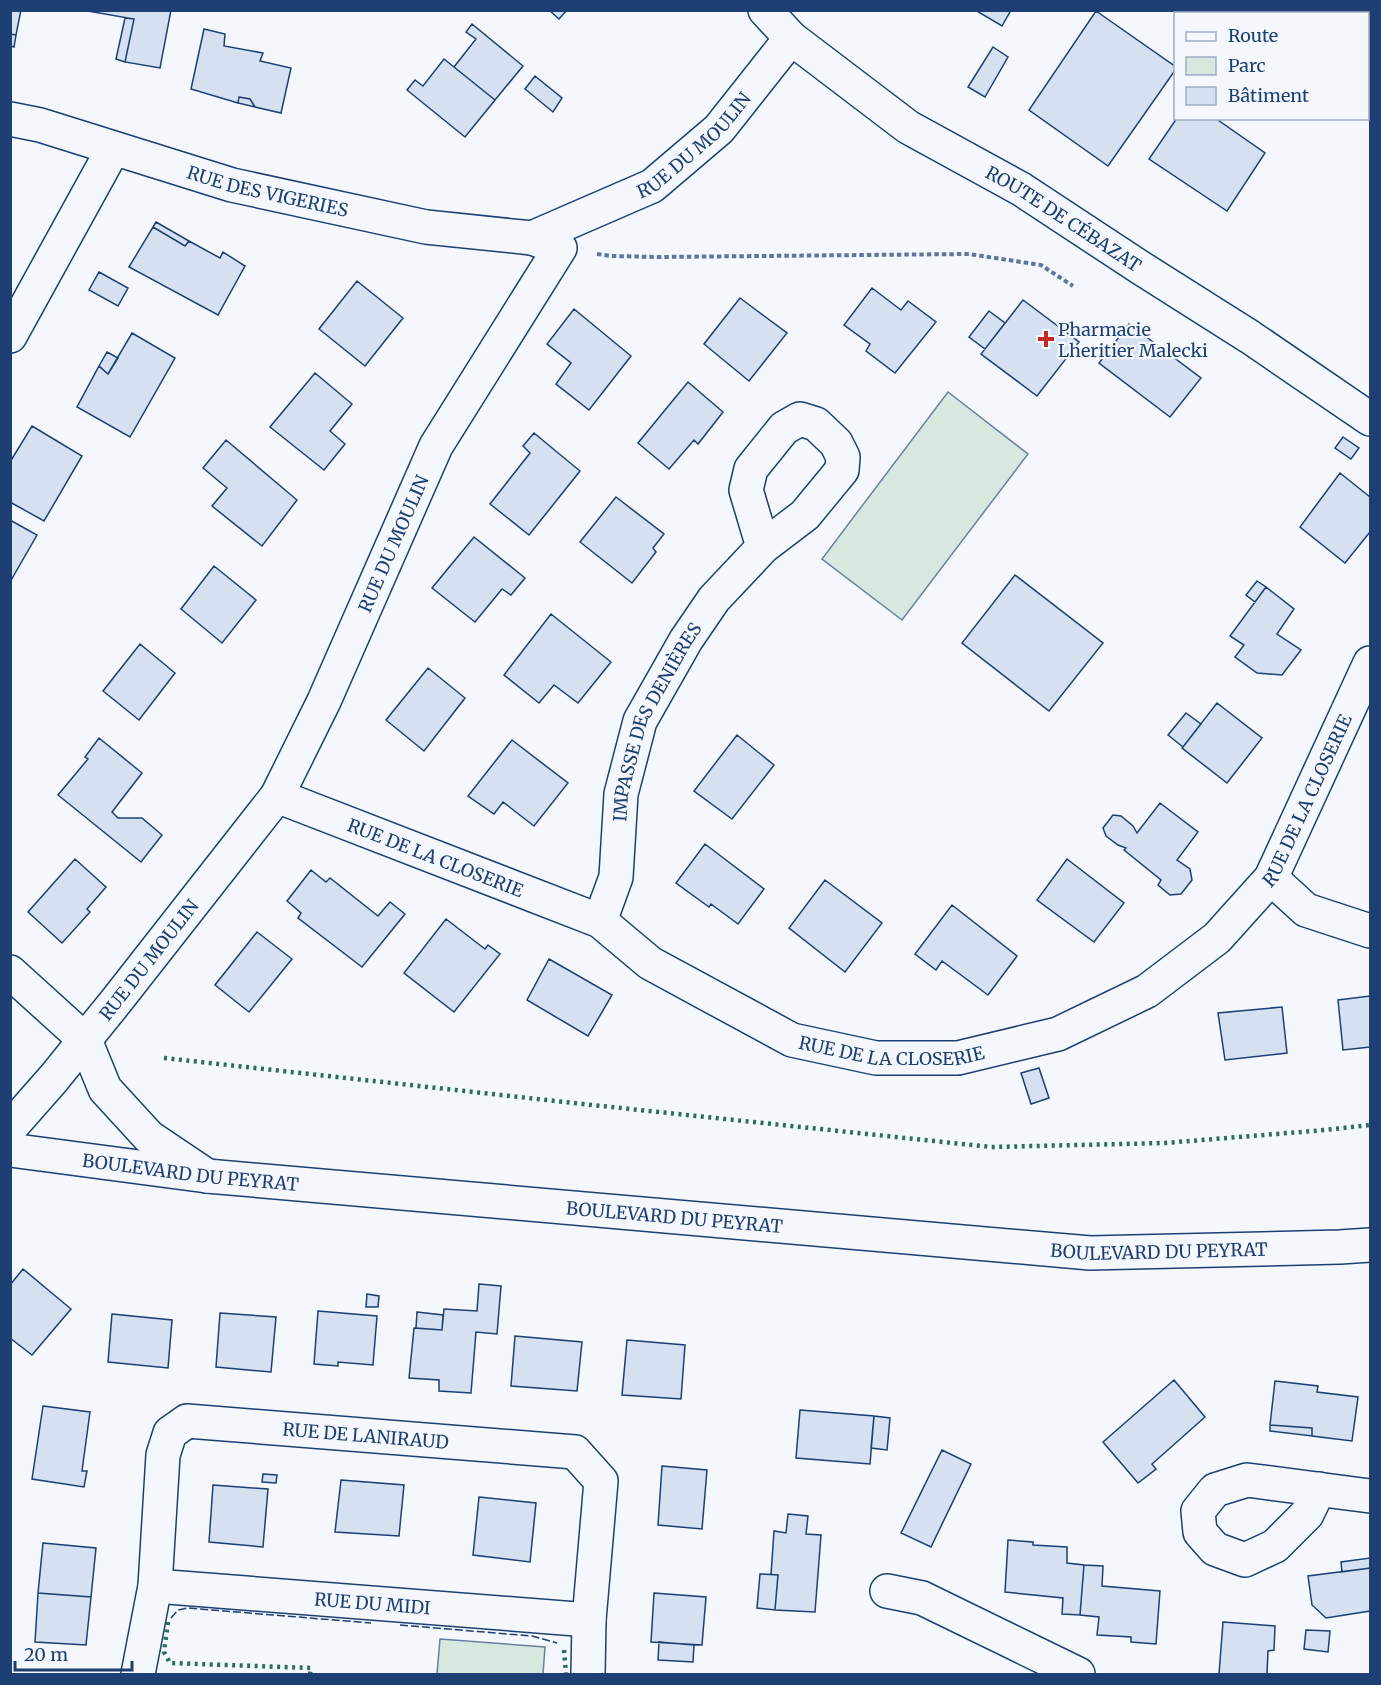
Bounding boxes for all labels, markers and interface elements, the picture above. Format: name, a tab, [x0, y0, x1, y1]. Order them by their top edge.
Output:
legend	[1174, 12, 1369, 120]
text: Route	[1228, 24, 1278, 47]
text: Parc	[1228, 54, 1266, 77]
text: Bâtiment	[1228, 84, 1309, 107]
street label: RUE DU MOULIN	[633, 87, 755, 203]
street label: RUE DES VIGERIES	[184, 160, 351, 221]
street label: ROUTE DE CÉBAZAT	[982, 160, 1146, 277]
place label: Pharmacie Lheritier Malecki	[1058, 318, 1208, 362]
marker: Pharmacie Lheritier Malecki	[1039, 332, 1053, 346]
street label: RUE DU MOULIN	[353, 471, 433, 616]
street label: IMPASSE DES DENIÈRES	[608, 617, 706, 822]
street label: RUE DE LA CLOSERIE	[1257, 710, 1357, 891]
street label: RUE DE LA CLOSERIE	[344, 813, 527, 902]
street label: RUE DU MOULIN	[94, 894, 203, 1025]
street label: RUE DE LA CLOSERIE	[797, 1030, 987, 1070]
street label: BOULEVARD DU PEYRAT	[81, 1148, 300, 1196]
street label: BOULEVARD DU PEYRAT	[565, 1196, 784, 1238]
street label: BOULEVARD DU PEYRAT	[1049, 1237, 1268, 1265]
street label: RUE DE LANIRAUD	[282, 1417, 450, 1453]
street label: RUE DU MIDI	[313, 1587, 431, 1619]
scale bar	[15, 1634, 132, 1672]
text: 20 m	[24, 1643, 68, 1666]

